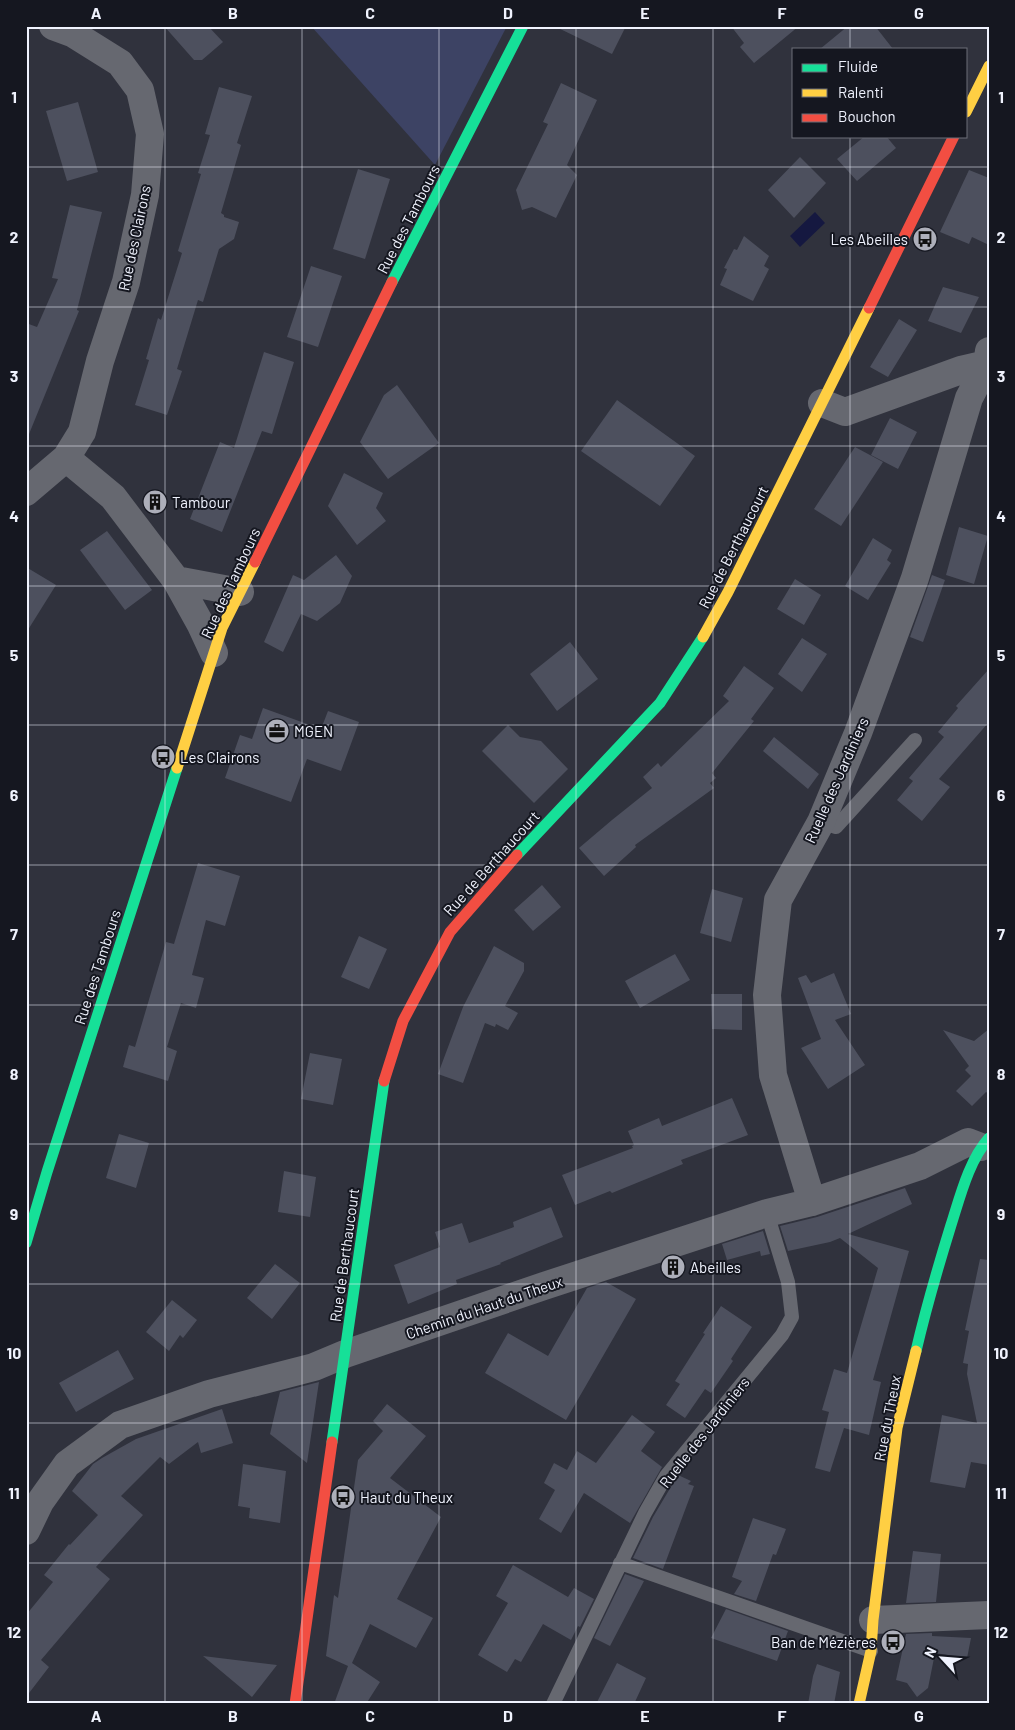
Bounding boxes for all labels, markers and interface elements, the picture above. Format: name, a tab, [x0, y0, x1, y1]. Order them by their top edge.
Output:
text: A	[91, 3, 102, 22]
text: B	[228, 3, 238, 22]
text: C	[365, 3, 375, 22]
text: D	[503, 3, 513, 22]
text: E	[640, 3, 650, 22]
text: F	[778, 3, 787, 22]
text: G	[914, 3, 924, 22]
legend	[792, 48, 968, 138]
text: Fluide	[838, 57, 878, 75]
text: Ralenti	[838, 83, 884, 101]
text: 1	[11, 87, 17, 106]
text: 1	[998, 87, 1004, 106]
text: Bouchon	[838, 107, 896, 125]
street label: Rue des Tambours	[373, 162, 443, 276]
street label: Rue des Clairons	[114, 184, 154, 292]
bus stop icon: Les Abeilles	[912, 226, 938, 252]
text: 2	[10, 227, 19, 246]
text: 2	[997, 227, 1006, 246]
place label: Les Abeilles	[830, 230, 908, 248]
text: 3	[10, 366, 18, 385]
text: 3	[997, 366, 1005, 385]
street label: Rue de Berthaucourt	[694, 483, 772, 611]
building icon: Tambour	[142, 489, 168, 515]
place label: Tambour	[172, 493, 231, 511]
text: 4	[9, 506, 19, 525]
text: 4	[996, 506, 1006, 525]
street label: Rue des Tambours	[197, 525, 263, 641]
text: 5	[10, 645, 19, 664]
text: 5	[997, 645, 1006, 664]
street label: Ruelle des Jardiniers	[800, 714, 872, 846]
office icon: MGEN	[264, 718, 290, 744]
place label: MGEN	[294, 722, 333, 740]
bus stop icon: Les Clairons	[150, 744, 176, 770]
place label: Les Clairons	[180, 748, 260, 766]
text: 6	[10, 785, 19, 804]
text: 6	[997, 785, 1006, 804]
street label: Rue de Berthaucourt	[439, 807, 543, 919]
street label: Rue des Tambours	[70, 907, 124, 1027]
text: 7	[10, 924, 18, 943]
text: 7	[997, 924, 1005, 943]
text: 8	[10, 1064, 19, 1083]
text: 8	[997, 1064, 1006, 1083]
street label: Rue de Berthaucourt	[326, 1187, 362, 1323]
text: 9	[10, 1204, 18, 1223]
text: 9	[997, 1204, 1005, 1223]
building icon: Abeilles	[660, 1254, 686, 1280]
place label: Abeilles	[690, 1258, 741, 1276]
street label: Chemin du Haut du Theux	[403, 1272, 565, 1342]
text: 10	[7, 1343, 21, 1362]
text: 10	[994, 1343, 1008, 1362]
street label: Ruelle des Jardiniers	[655, 1373, 753, 1491]
street label: Rue du Theux	[870, 1374, 904, 1462]
text: 11	[8, 1483, 20, 1502]
text: 11	[995, 1483, 1007, 1502]
bus stop icon: Haut du Theux	[330, 1484, 356, 1510]
place label: Haut du Theux	[360, 1488, 453, 1506]
text: 12	[7, 1622, 21, 1641]
text: 12	[994, 1622, 1008, 1641]
bus stop icon: Ban de Mézières	[880, 1629, 906, 1655]
north arrow	[918, 1632, 968, 1682]
place label: Ban de Mézières	[771, 1633, 876, 1651]
text: N	[920, 1644, 940, 1660]
text: A	[91, 1706, 102, 1725]
text: B	[228, 1706, 238, 1725]
text: C	[365, 1706, 375, 1725]
text: D	[503, 1706, 513, 1725]
text: E	[640, 1706, 650, 1725]
text: F	[778, 1706, 787, 1725]
text: G	[914, 1706, 924, 1725]

